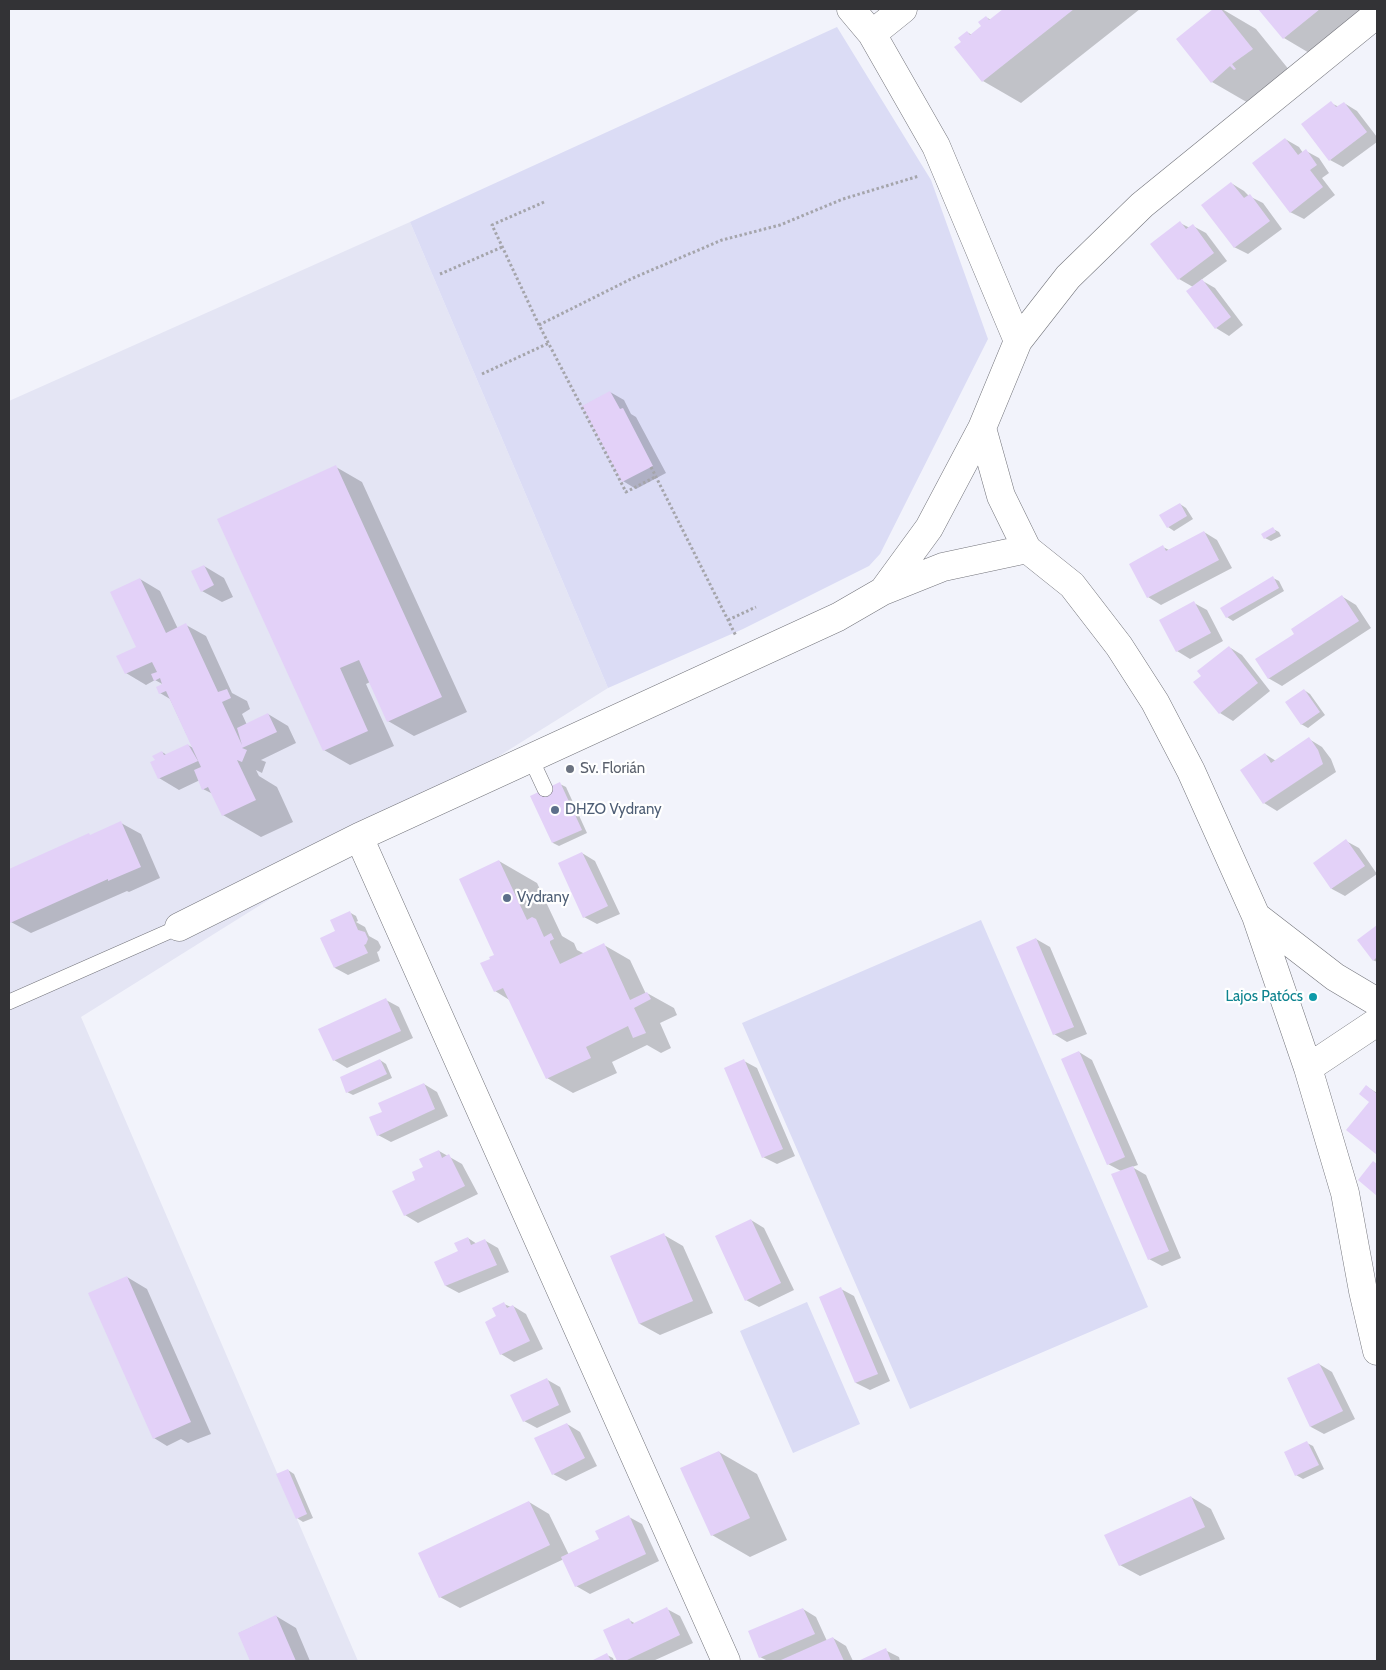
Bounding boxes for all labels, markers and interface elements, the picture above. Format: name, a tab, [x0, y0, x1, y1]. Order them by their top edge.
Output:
place label: Sv. Florián	[580, 760, 645, 778]
marker: Sv. Florián	[564, 763, 576, 775]
place label: DHZO Vydrany	[565, 801, 662, 819]
marker: DHZO Vydrany	[549, 804, 561, 816]
place label: Vydrany	[517, 889, 569, 907]
marker: Vydrany	[501, 892, 513, 904]
place label: Lajos Patócs	[1226, 988, 1303, 1006]
marker: Lajos Patócs	[1307, 991, 1319, 1003]

